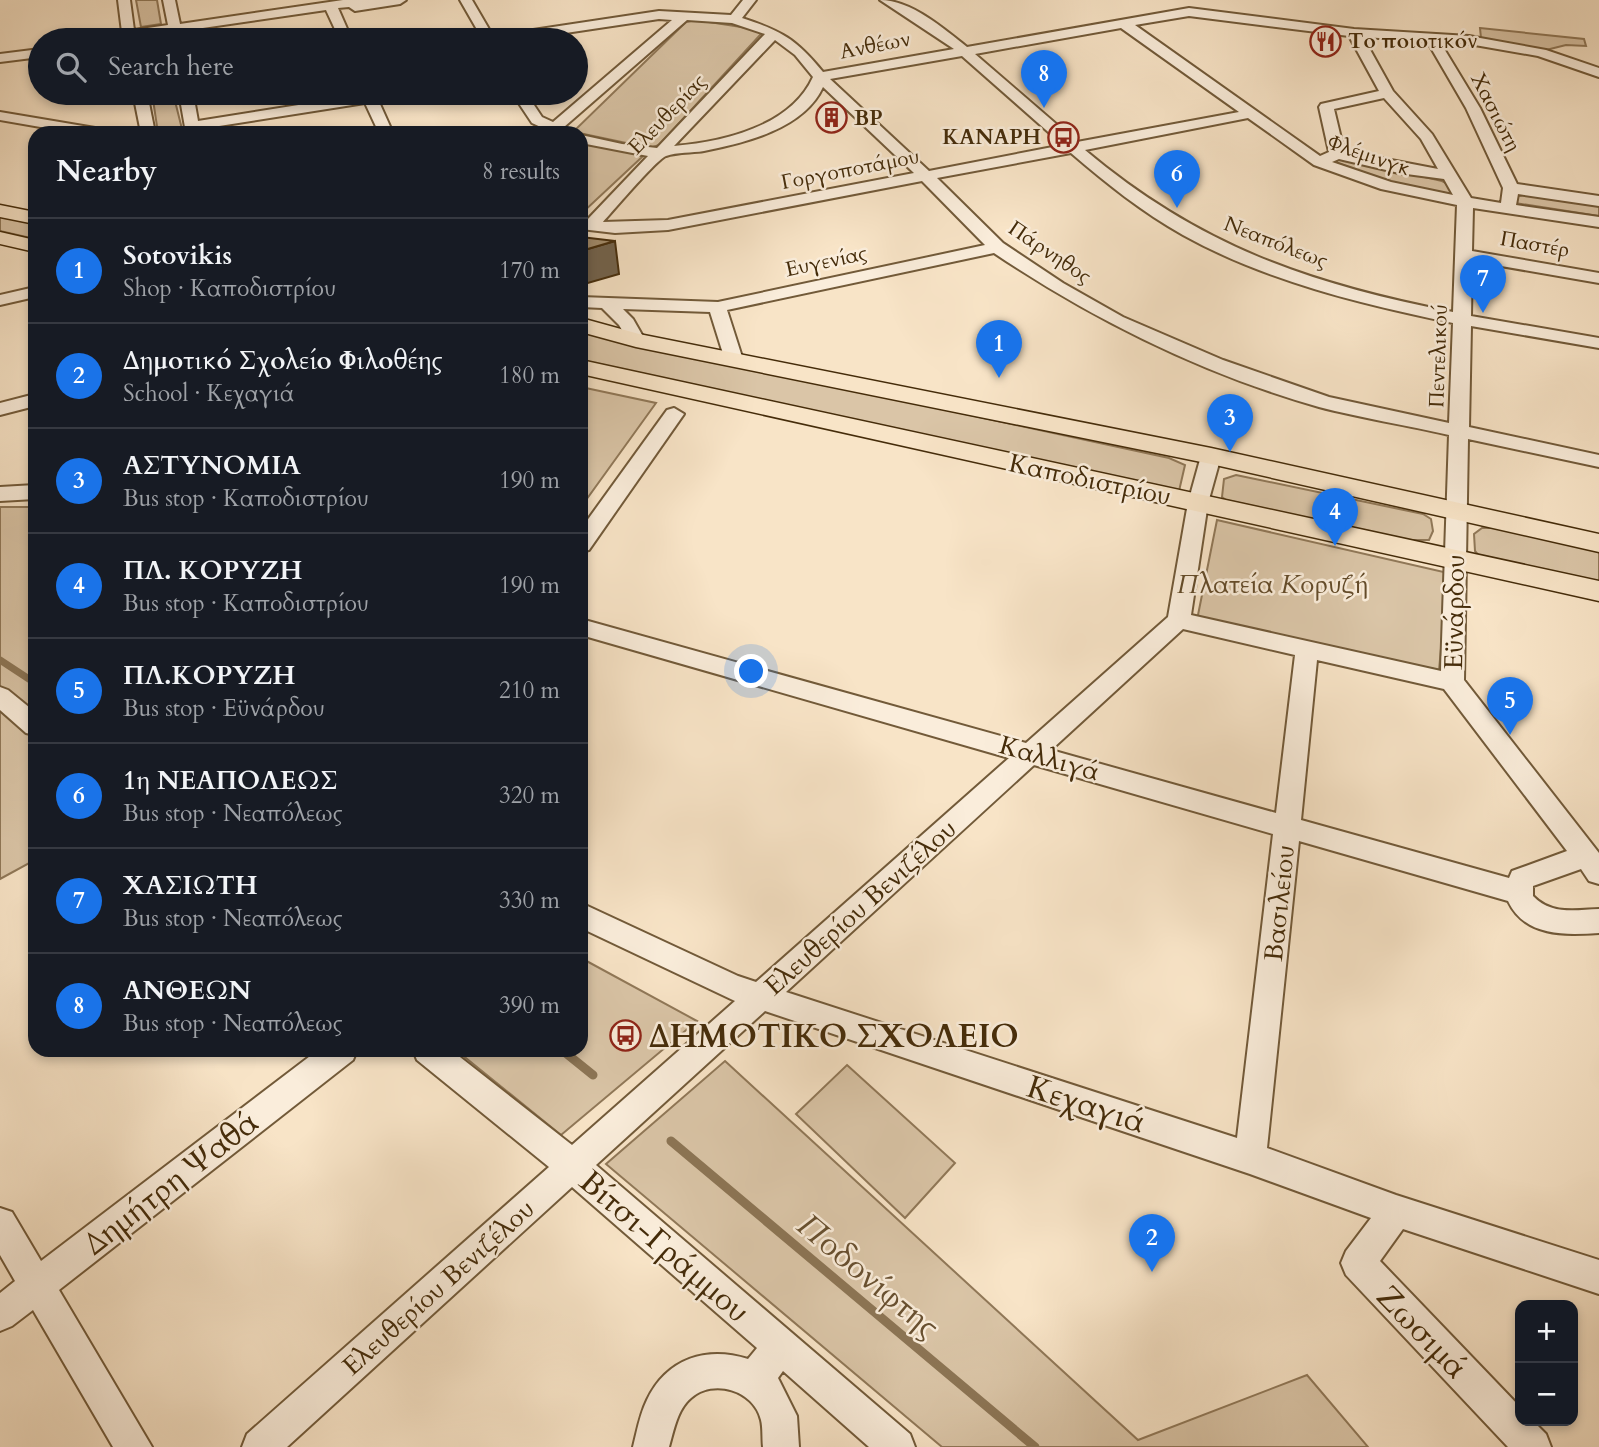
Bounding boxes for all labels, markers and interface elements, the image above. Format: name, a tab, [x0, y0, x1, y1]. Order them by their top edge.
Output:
street label: Ανθέων	[837, 24, 913, 67]
restaurant icon: Το ποιοτικόν	[1308, 24, 1342, 58]
place label: Το ποιοτικόν	[1348, 27, 1477, 56]
search box	[28, 28, 588, 105]
icon: search	[52, 48, 90, 86]
text: Search here	[108, 49, 234, 84]
pin: 8	[1021, 50, 1067, 108]
street label: Ελευθερίας	[622, 68, 713, 161]
street label: Χασιώτη	[1463, 68, 1528, 157]
building icon: BP	[814, 101, 848, 135]
place label: BP	[854, 104, 883, 133]
bus stop icon: ΚΑΝΑΡΗ	[1047, 120, 1081, 154]
place label: ΚΑΝΑΡΗ	[942, 123, 1041, 152]
street label: Φλέμινγκ	[1324, 128, 1414, 183]
street label: Γοργοποτάμου	[778, 142, 922, 197]
pin: 6	[1154, 150, 1200, 208]
text: Nearby	[56, 151, 157, 192]
text: 8 results	[482, 156, 560, 187]
street label: Νεαπόλεως	[1220, 209, 1332, 276]
street label: Πάρνηθος	[1002, 214, 1097, 291]
street label: Παστέρ	[1498, 224, 1572, 265]
text: Sotovikis	[123, 238, 232, 273]
street label: Ευγενίας	[783, 239, 870, 284]
text: 1	[73, 255, 85, 286]
text: 170 m	[499, 255, 560, 286]
pin: 7	[1460, 255, 1506, 313]
text: Shop · Καποδιστρίου	[123, 273, 336, 304]
street label: Πεντελικού	[1422, 304, 1455, 408]
pin: 1	[976, 320, 1022, 378]
text: Δημοτικό Σχολείο Φιλοθέης	[123, 343, 443, 378]
text: 2	[73, 360, 85, 391]
text: 180 m	[499, 360, 560, 391]
text: School · Κεχαγιά	[123, 378, 295, 409]
pin: 3	[1207, 394, 1253, 452]
street label: Καποδιστρίου	[1006, 445, 1174, 514]
text: ΑΣΤΥΝΟΜΙΑ	[123, 448, 301, 483]
text: 3	[73, 465, 85, 496]
text: 190 m	[499, 465, 560, 496]
text: Bus stop · Καποδιστρίου	[123, 483, 369, 514]
pin: 4	[1312, 488, 1358, 546]
text: ΠΛ. ΚΟΡΥΖΗ	[123, 553, 302, 588]
street label: Εϋνάρδου	[1436, 554, 1473, 670]
park label: Πλατεία Κορυζή	[1177, 567, 1369, 602]
text: 4	[73, 570, 85, 601]
text: 190 m	[499, 570, 560, 601]
text: Bus stop · Καποδιστρίου	[123, 588, 369, 619]
your location	[734, 654, 768, 688]
text: ΠΛ.ΚΟΡΥΖΗ	[123, 658, 295, 693]
text: 5	[73, 675, 85, 706]
text: 210 m	[499, 675, 560, 706]
pin: 5	[1487, 677, 1533, 735]
text: Bus stop · Εϋνάρδου	[123, 693, 325, 724]
street label: Καλλιγά	[995, 727, 1105, 790]
text: 1η ΝΕΑΠΟΛΕΩΣ	[123, 763, 338, 798]
text: 6	[73, 780, 85, 811]
text: 320 m	[499, 780, 560, 811]
text: Bus stop · Νεαπόλεως	[123, 798, 343, 829]
street label: Ελευθερίου Βενιζέλου	[757, 812, 964, 1003]
street label: Βασιλείου	[1256, 843, 1303, 963]
text: ΧΑΣΙΩΤΗ	[123, 868, 258, 903]
text: 7	[73, 885, 85, 916]
text: 330 m	[499, 885, 560, 916]
text: Bus stop · Νεαπόλεως	[123, 903, 343, 934]
text: ΑΝΘΕΩΝ	[123, 973, 251, 1008]
text: 8	[73, 990, 85, 1021]
text: 390 m	[499, 990, 560, 1021]
text: Bus stop · Νεαπόλεως	[123, 1008, 343, 1039]
place label: ΔΗΜΟΤΙΚΟ ΣΧΟΛΕΙΟ	[649, 1015, 1019, 1059]
bus stop icon: ΔΗΜΟΤΙΚΟ ΣΧΟΛΕΙΟ	[609, 1019, 643, 1053]
street label: Κεχαγιά	[1021, 1065, 1152, 1145]
street label: Δημήτρη Ψαθά	[74, 1100, 269, 1265]
street label: Βίτσι-Γράμμου	[570, 1160, 759, 1333]
street label: Ελευθερίου Βενιζέλου	[335, 1192, 542, 1383]
water label: Ποδονίφτης	[787, 1203, 949, 1349]
pin: 2	[1129, 1214, 1175, 1272]
street label: Ζωσιμά	[1366, 1276, 1478, 1390]
map controls	[1515, 1300, 1578, 1426]
button: +	[1515, 1300, 1578, 1363]
button: −	[1515, 1363, 1578, 1426]

